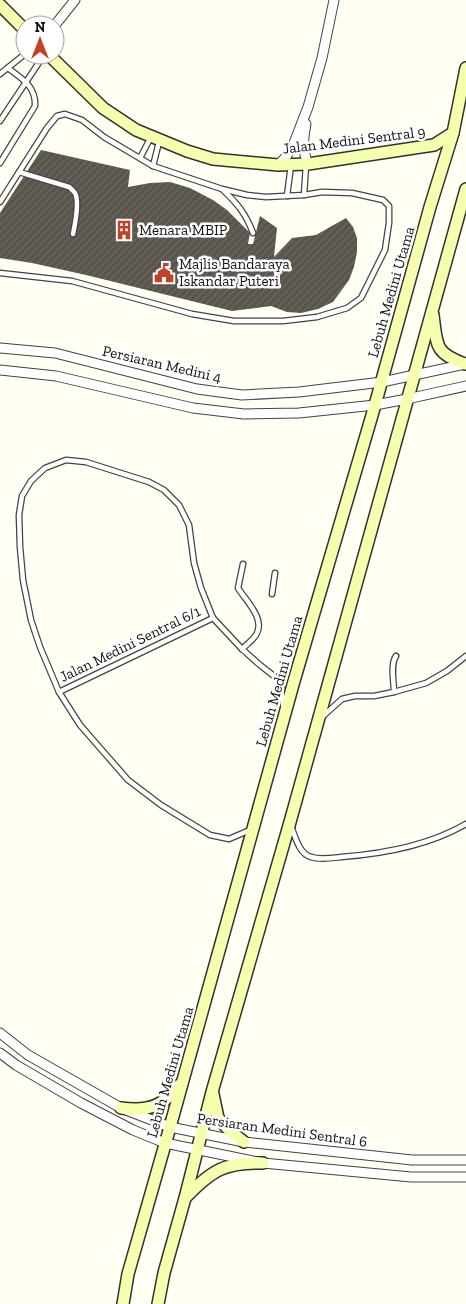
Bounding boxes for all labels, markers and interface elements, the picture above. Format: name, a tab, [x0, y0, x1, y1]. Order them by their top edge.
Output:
north arrow	[15, 15, 65, 65]
text: N	[35, 19, 46, 36]
street label: Jalan Medini Sentral 9	[282, 122, 426, 158]
building icon: Menara MBIP	[113, 219, 135, 241]
place label: Menara MBIP	[139, 221, 228, 239]
street label: Lebuh Medini Utama	[364, 224, 418, 360]
place label: Majlis Bandaraya Iskandar Puteri	[179, 255, 290, 290]
public building icon: Majlis Bandaraya Iskandar Puteri	[153, 262, 175, 284]
street label: Persiaran Medini 4	[101, 342, 223, 386]
street label: Jalan Medini Sentral 6/1	[57, 602, 204, 686]
street label: Lebuh Medini Utama	[252, 613, 306, 749]
street label: Lebuh Medini Utama	[143, 1004, 197, 1140]
street label: Persiaran Medini Sentral 6	[196, 1109, 368, 1151]

